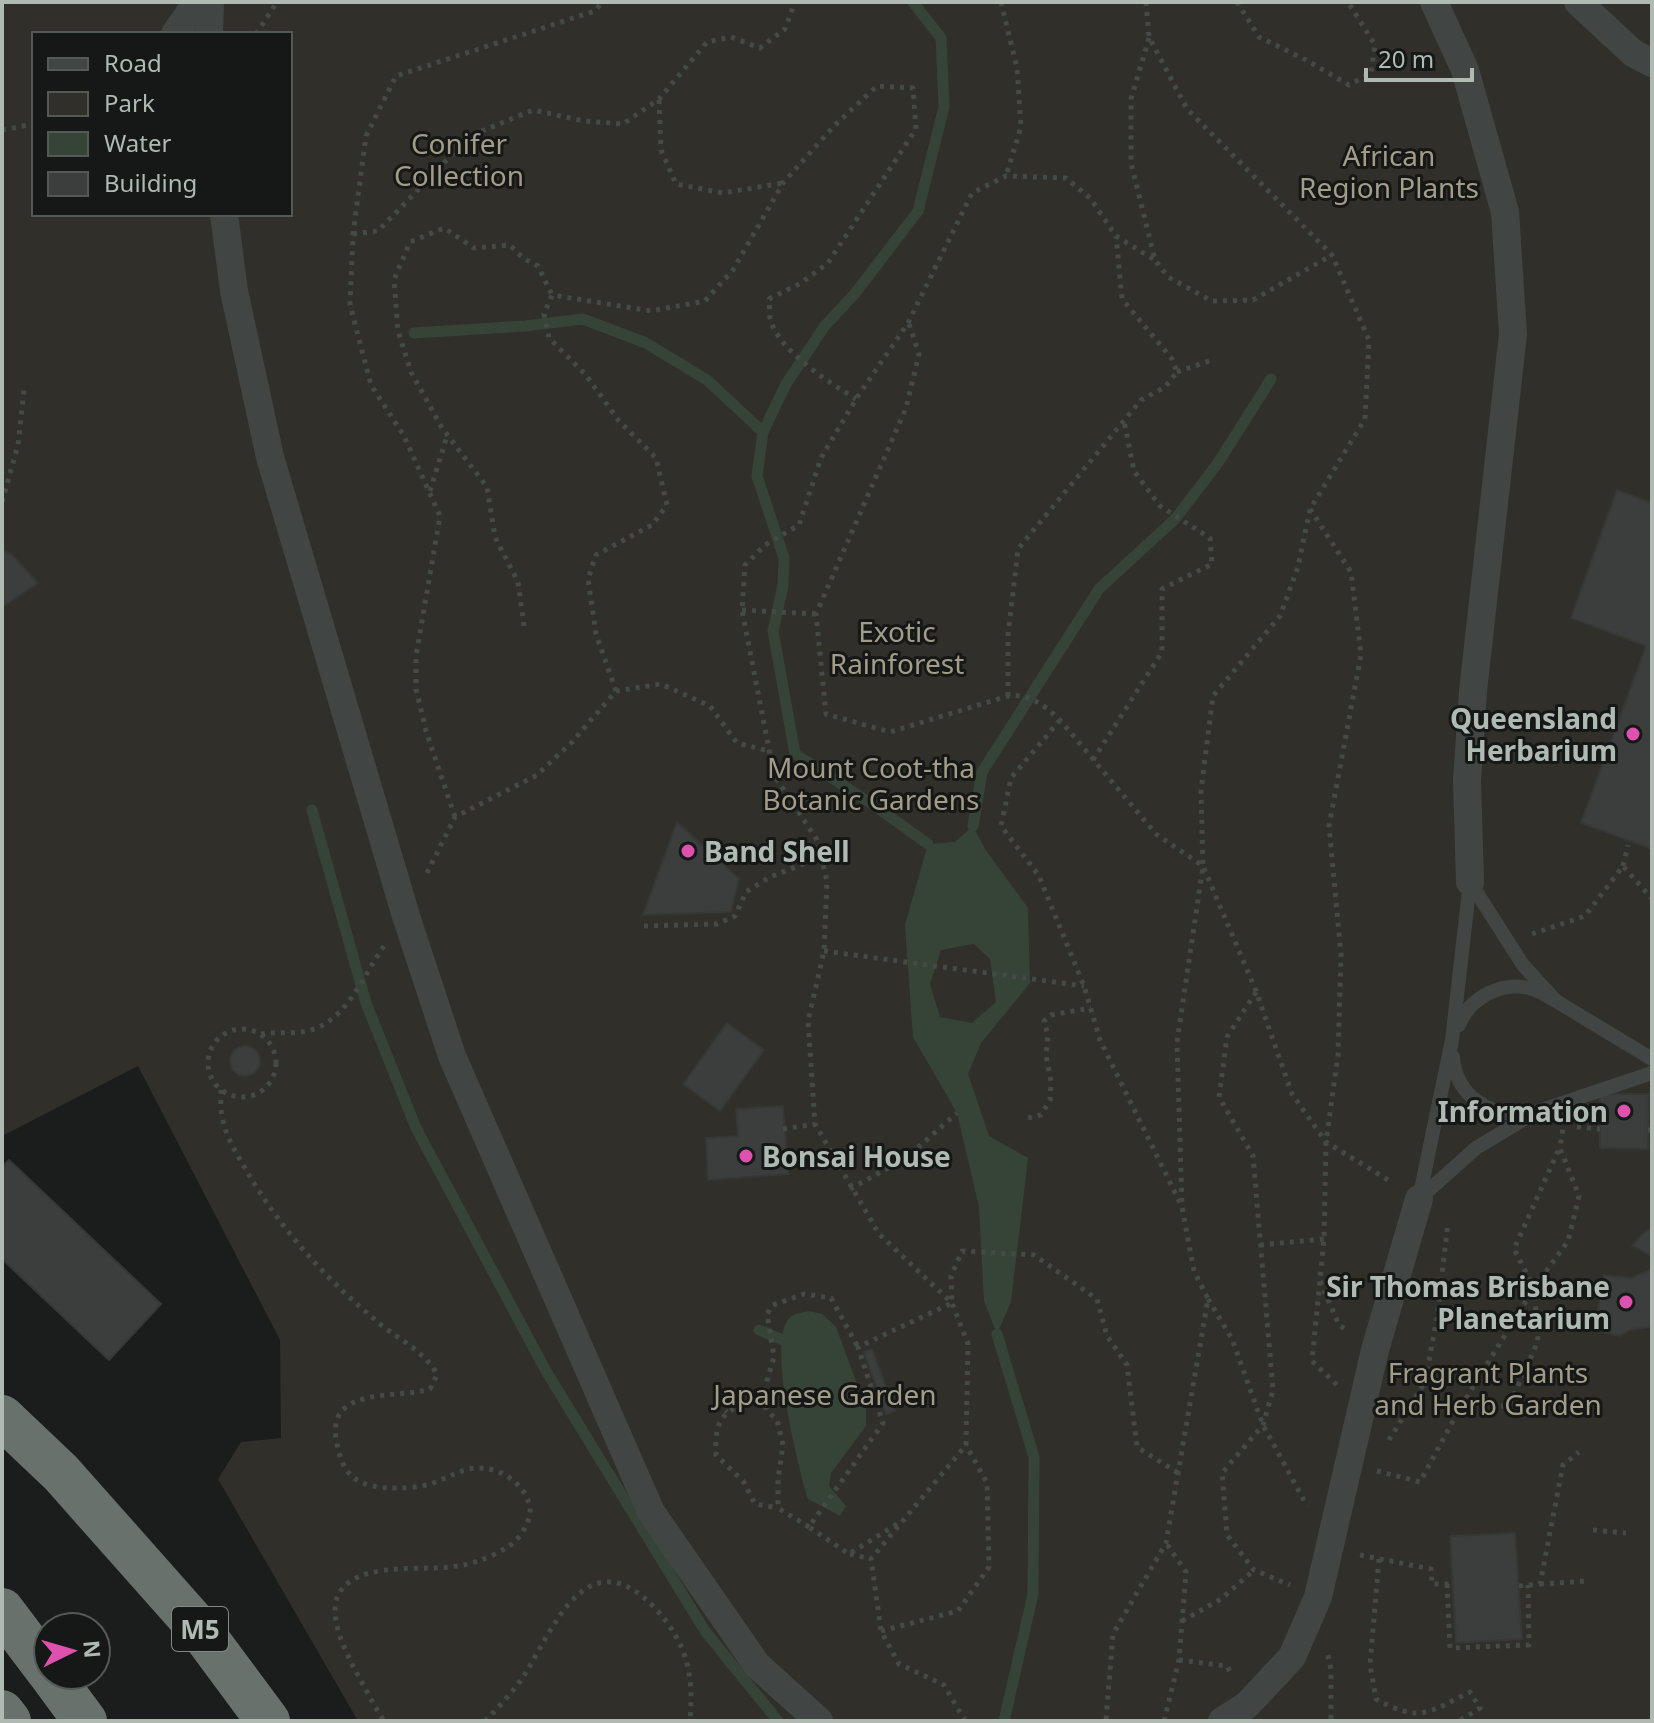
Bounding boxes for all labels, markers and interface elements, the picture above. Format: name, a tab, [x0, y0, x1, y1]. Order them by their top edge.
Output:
legend	[32, 32, 292, 216]
scale bar	[1366, 32, 1472, 82]
text: 20 m	[1378, 42, 1434, 75]
text: Road	[104, 46, 162, 79]
text: Park	[104, 86, 155, 119]
park label: Conifer Collection	[394, 124, 524, 194]
text: Water	[104, 126, 172, 159]
park label: African Region Plants	[1299, 136, 1479, 206]
text: Building	[104, 166, 197, 199]
park label: Exotic Rainforest	[830, 612, 964, 682]
place label: Queensland Herbarium	[1450, 699, 1617, 769]
marker: Queensland Herbarium	[1624, 725, 1642, 743]
park label: Mount Coot-tha Botanic Gardens	[762, 748, 980, 818]
place label: Band Shell	[704, 832, 850, 870]
marker: Band Shell	[679, 842, 697, 860]
place label: Information	[1438, 1092, 1608, 1130]
marker: Information	[1615, 1102, 1633, 1120]
place label: Bonsai House	[762, 1137, 951, 1175]
marker: Bonsai House	[737, 1147, 755, 1165]
place label: Sir Thomas Brisbane Planetarium	[1326, 1267, 1610, 1337]
marker: Sir Thomas Brisbane Planetarium	[1617, 1293, 1635, 1311]
park label: Fragrant Plants and Herb Garden	[1374, 1353, 1602, 1423]
park label: Japanese Garden	[710, 1375, 937, 1413]
road number: M5	[172, 1607, 228, 1651]
north arrow	[32, 1611, 112, 1691]
text: N	[77, 1639, 109, 1659]

